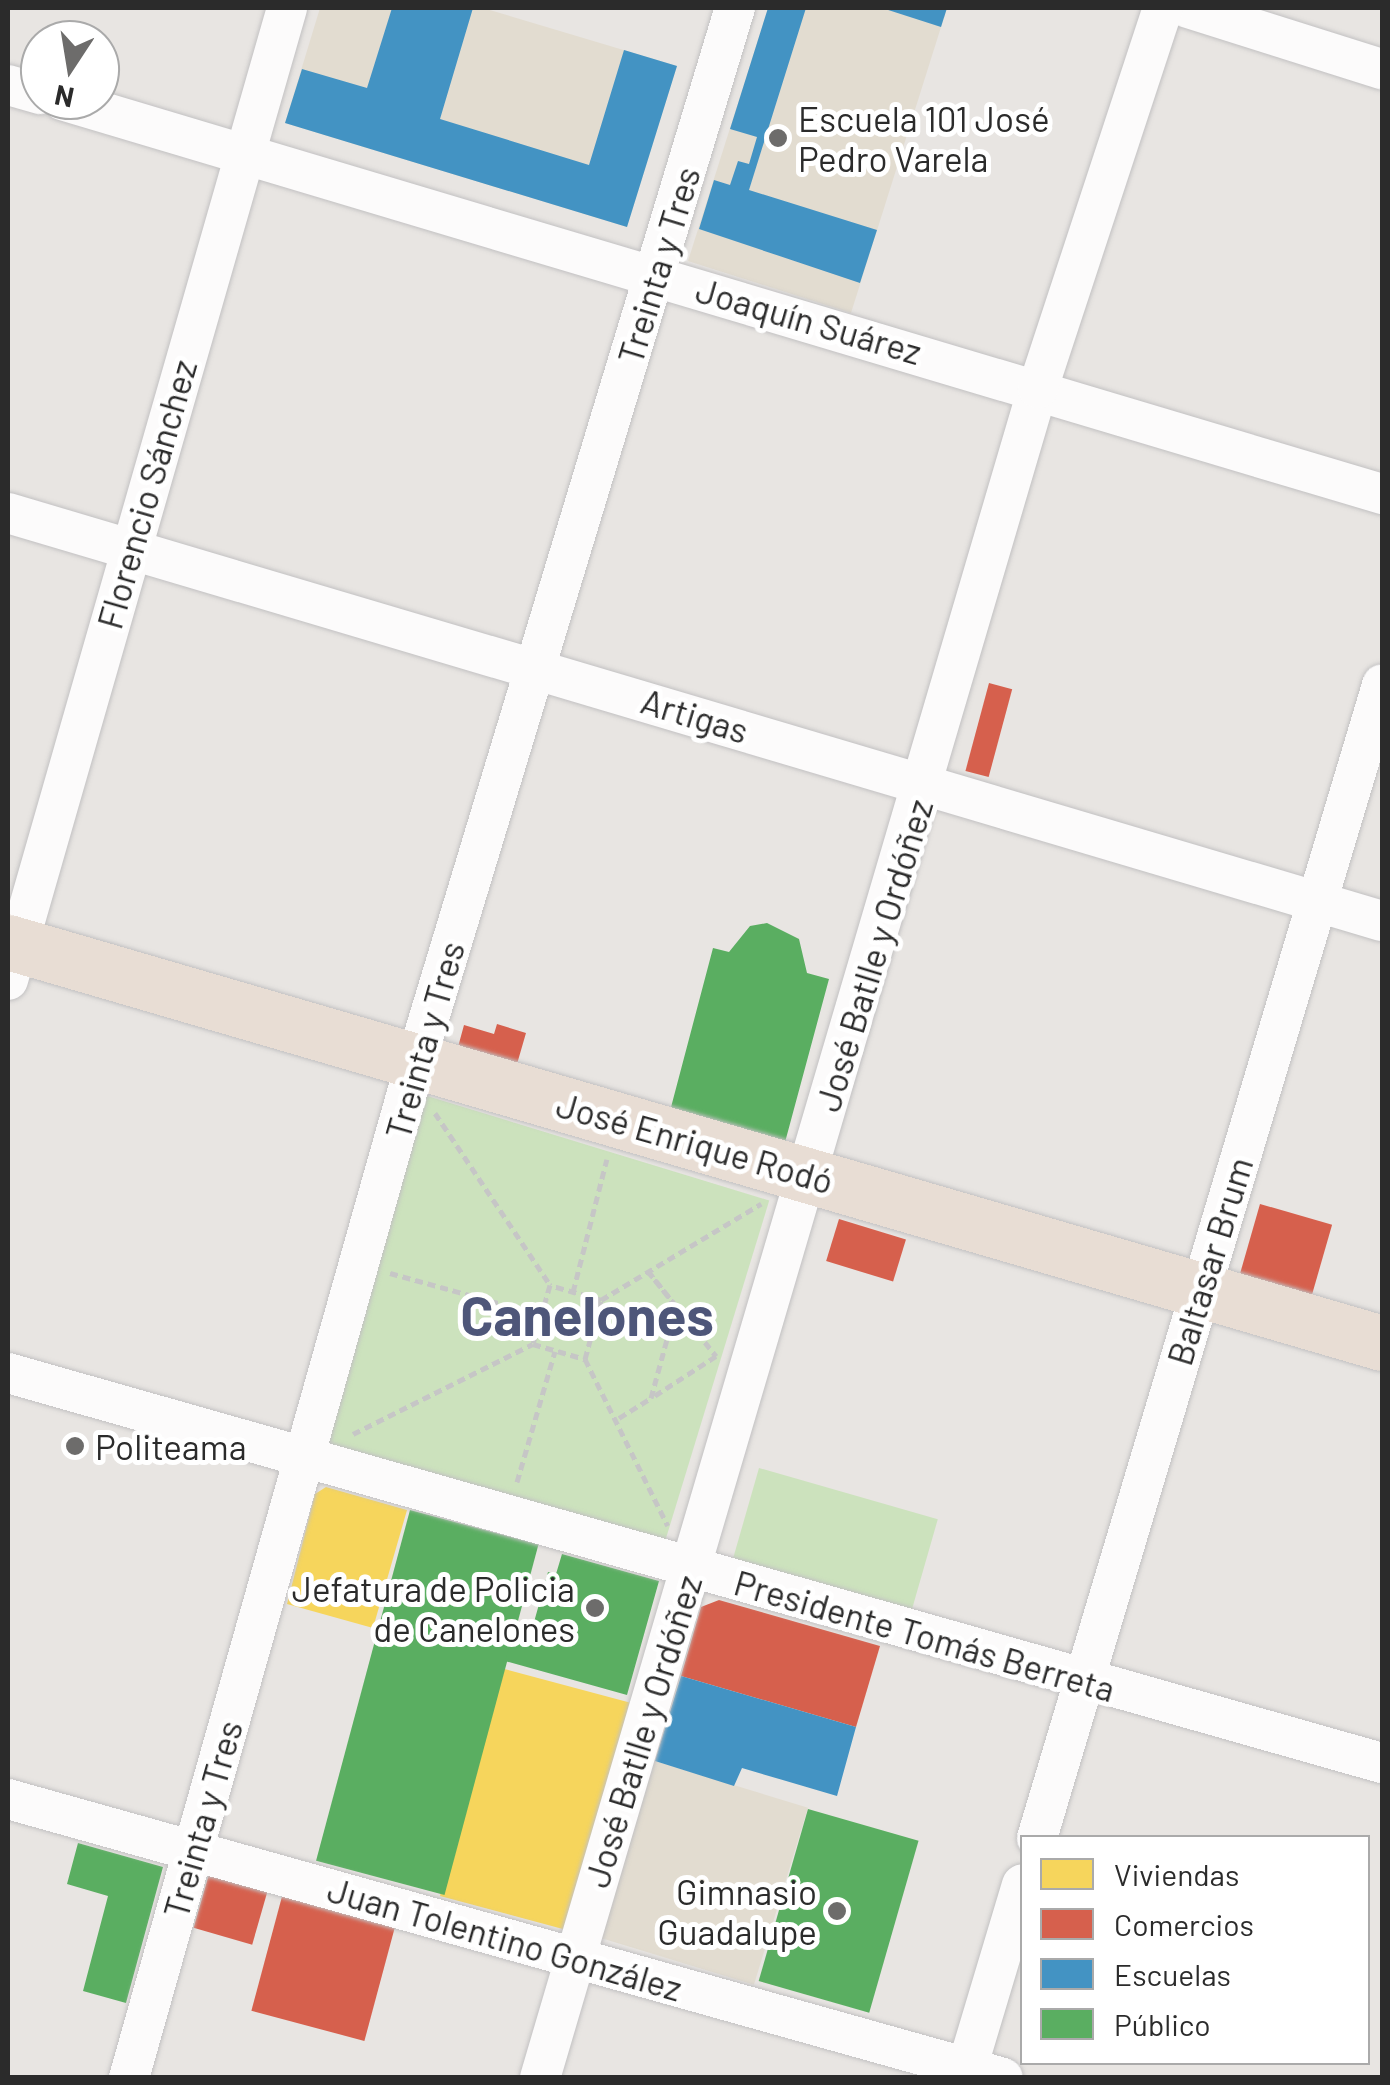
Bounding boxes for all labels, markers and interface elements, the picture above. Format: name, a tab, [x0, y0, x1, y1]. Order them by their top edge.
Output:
north arrow	[20, 20, 120, 120]
text: N	[52, 79, 77, 116]
place label: Escuela 101 José Pedro Varela	[798, 97, 1050, 179]
marker: Escuela 101 José Pedro Varela	[767, 127, 789, 149]
street label: Treinta y Tres	[608, 161, 708, 369]
street label: Joaquín Suárez	[692, 268, 926, 372]
street label: Florencio Sánchez	[88, 355, 204, 633]
street label: Artigas	[636, 679, 754, 751]
street label: José Batlle y Ordóñez	[806, 794, 940, 1116]
street label: Treinta y Tres	[376, 936, 472, 1144]
street label: José Enrique Rodó	[552, 1082, 838, 1202]
street label: Baltasar Brum	[1157, 1152, 1261, 1370]
district label: Canelones	[460, 1282, 714, 1348]
place label: Politeama	[95, 1425, 247, 1467]
marker: Politeama	[64, 1435, 86, 1457]
street label: Presidente Tomás Berreta	[730, 1561, 1120, 1709]
place label: Jefatura de Policia de Canelones	[292, 1567, 575, 1649]
street label: José Batlle y Ordóñez	[575, 1570, 709, 1892]
marker: Jefatura de Policia de Canelones	[584, 1597, 606, 1619]
street label: Treinta y Tres	[154, 1715, 250, 1923]
legend	[1020, 1835, 1370, 2065]
text: Viviendas	[1114, 1856, 1239, 1892]
street label: Juan Tolentino González	[323, 1867, 687, 2009]
place label: Gimnasio Guadalupe	[657, 1870, 817, 1952]
marker: Gimnasio Guadalupe	[826, 1900, 848, 1922]
text: Comercios	[1114, 1906, 1254, 1942]
text: Escuelas	[1114, 1956, 1231, 1992]
text: Público	[1114, 2006, 1211, 2042]

